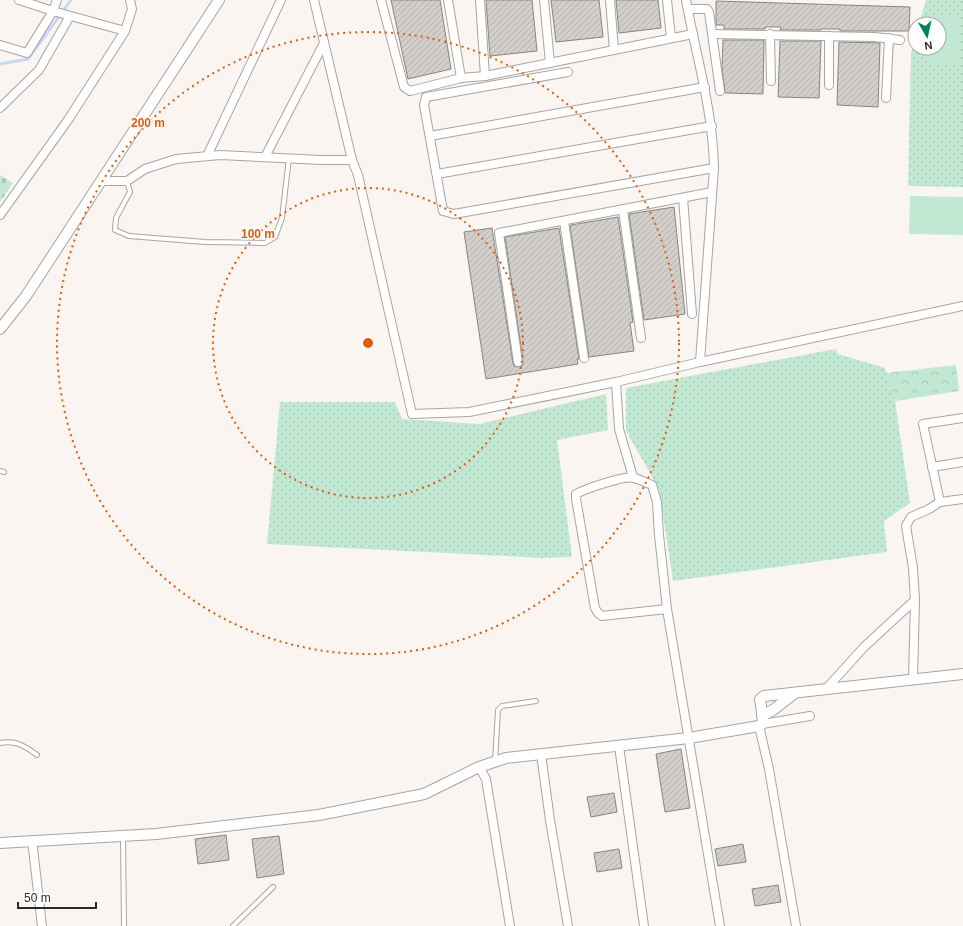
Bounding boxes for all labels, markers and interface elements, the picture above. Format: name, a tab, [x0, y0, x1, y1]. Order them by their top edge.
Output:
north arrow	[907, 16, 947, 56]
text: N	[924, 39, 933, 52]
text: 200 m	[131, 116, 165, 130]
text: 100 m	[241, 227, 275, 241]
centre of rings	[361, 336, 375, 350]
scale bar	[18, 884, 96, 910]
text: 50 m	[24, 891, 51, 905]

